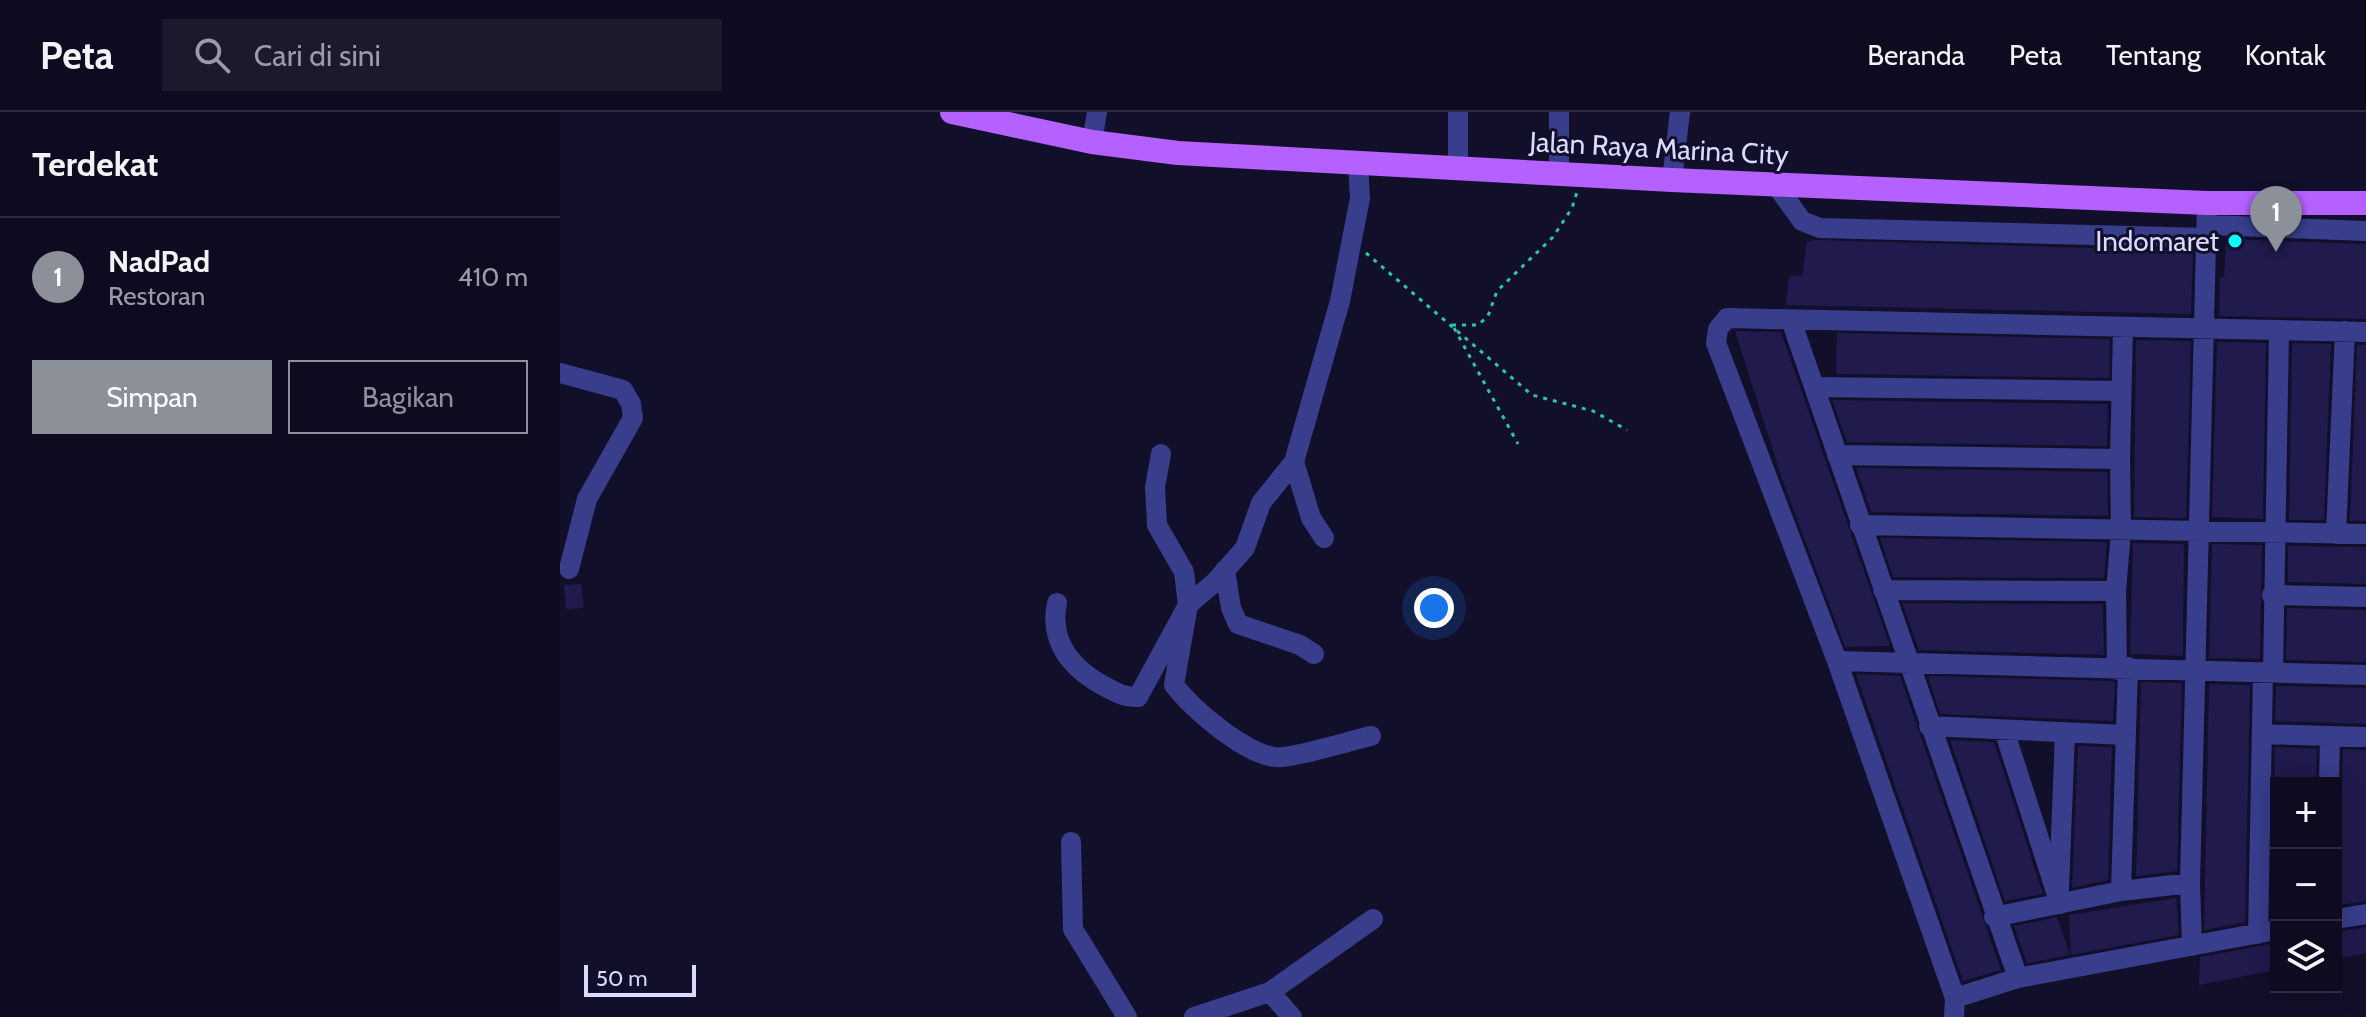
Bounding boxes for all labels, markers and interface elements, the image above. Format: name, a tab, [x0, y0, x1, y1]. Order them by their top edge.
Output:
search box	[162, 19, 722, 91]
text: Peta	[40, 32, 114, 79]
icon: search	[190, 33, 234, 77]
text: Cari di sini	[254, 37, 381, 74]
text: Beranda	[1867, 38, 1965, 72]
text: Peta	[2009, 38, 2062, 72]
text: Tentang	[2106, 38, 2201, 72]
text: Kontak	[2245, 38, 2326, 72]
street label: Jalan Raya Marina City	[1528, 124, 1789, 172]
text: Terdekat	[32, 143, 158, 185]
pin: 1	[2250, 186, 2302, 252]
place label: Indomaret	[2095, 224, 2219, 258]
marker: Indomaret	[2226, 232, 2244, 250]
text: NadPad	[108, 243, 210, 280]
text: 1	[53, 261, 63, 293]
text: 410 m	[458, 261, 528, 293]
text: Restoran	[108, 280, 205, 312]
button: Simpan	[32, 360, 272, 434]
button: Bagikan	[288, 360, 528, 434]
your location	[1414, 588, 1454, 628]
map controls	[2270, 777, 2342, 993]
button: +	[2270, 777, 2342, 849]
button: −	[2270, 849, 2342, 921]
button: layers	[2270, 921, 2342, 993]
scale bar	[584, 961, 696, 997]
text: 50 m	[596, 965, 648, 992]

